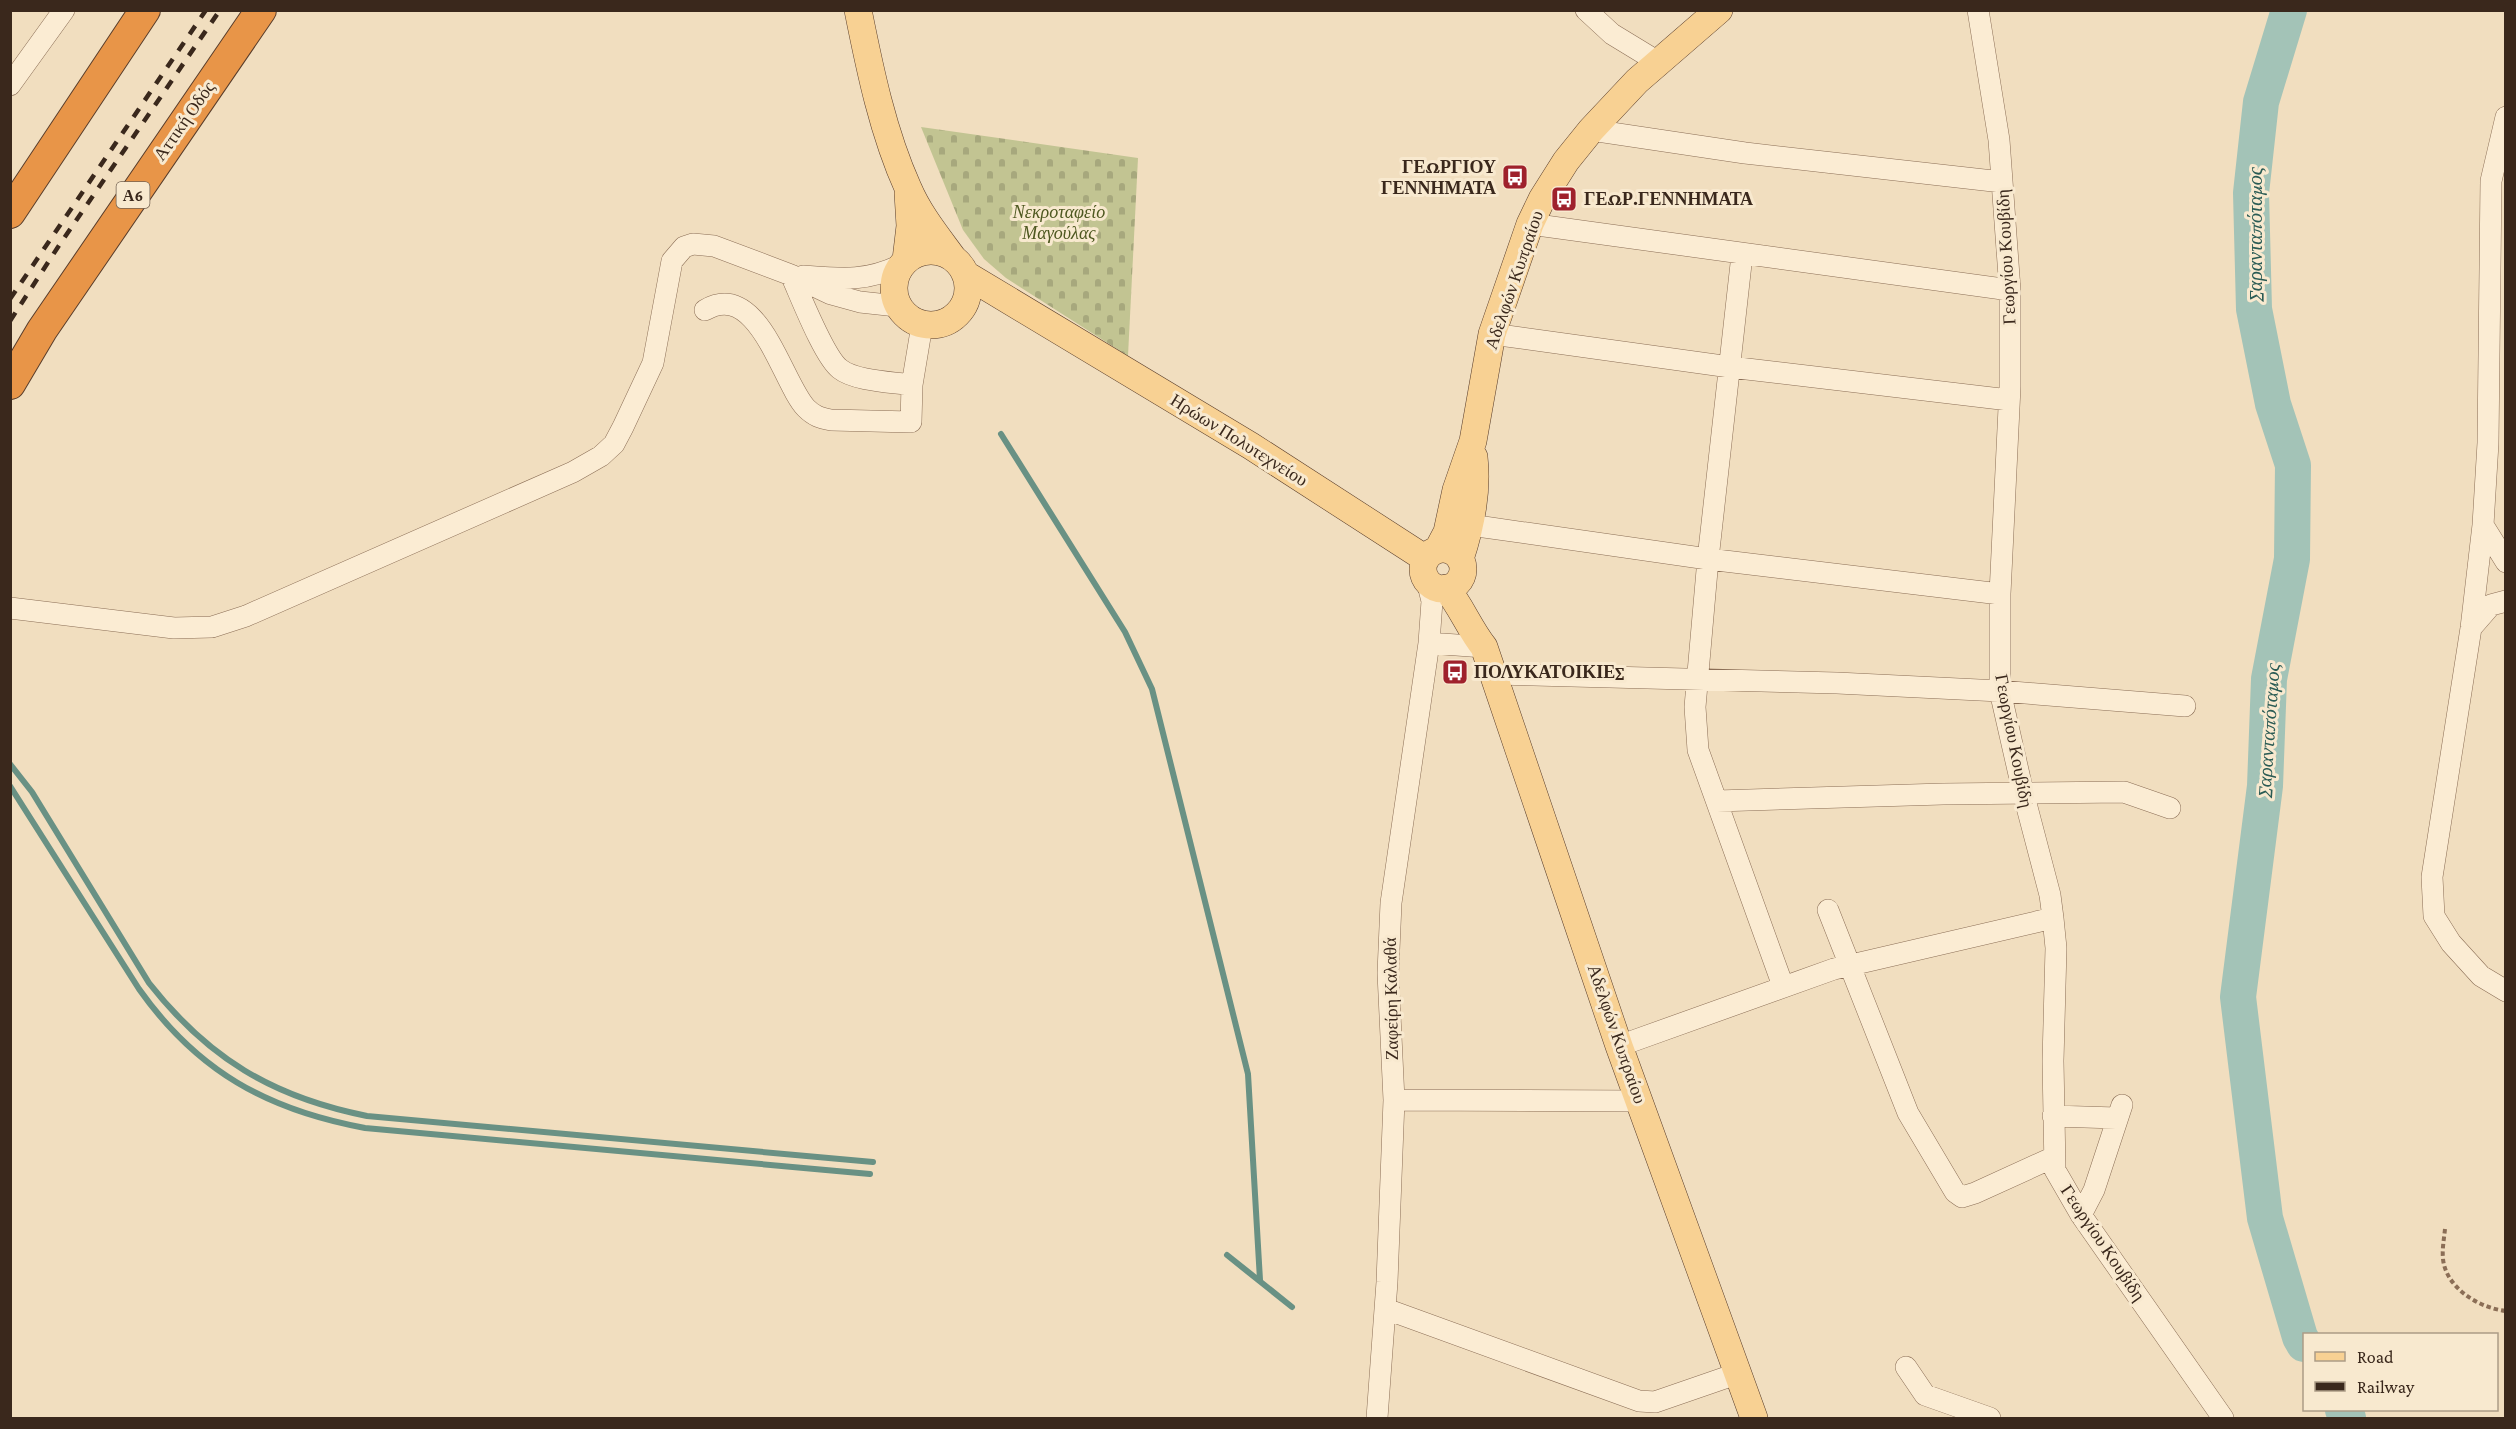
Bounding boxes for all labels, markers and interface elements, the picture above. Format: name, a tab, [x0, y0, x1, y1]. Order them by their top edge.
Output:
street label: Αττική Οδός	[149, 78, 219, 164]
place label: ΓΕΩΡΓΙΟΥ ΓΕΝΝΗΜΑΤΑ	[1381, 157, 1496, 198]
bus stop icon: ΓΕΩΡΓΙΟΥ ΓΕΝΝΗΜΑΤΑ	[1500, 162, 1530, 192]
water label: Σαρανταπόταμος	[2244, 166, 2267, 302]
road number: Α6	[116, 182, 150, 208]
bus stop icon: ΓΕΩΡ.ΓΕΝΝΗΜΑΤΑ	[1549, 184, 1579, 214]
place label: ΓΕΩΡ.ΓΕΝΝΗΜΑΤΑ	[1584, 189, 1753, 209]
street label: Γεωργίου Κουβίδη	[1992, 189, 2020, 325]
park label: Νεκροταφείο Μαγούλας	[1012, 202, 1105, 243]
street label: Αδελφών Κυπραίου	[1481, 208, 1547, 352]
street label: Ηρώων Πολυτεχνείου	[1167, 390, 1311, 490]
bus stop icon: ΠΟΛΥΚΑΤΟΙΚΙΕΣ	[1440, 657, 1470, 687]
place label: ΠΟΛΥΚΑΤΟΙΚΙΕΣ	[1474, 662, 1624, 682]
water label: Σαρανταπόταμος	[2252, 662, 2285, 799]
street label: Γεωργίου Κουβίδη	[1991, 672, 2037, 810]
street label: Ζαφείρη Καλαθά	[1380, 937, 1402, 1061]
street label: Αδελφών Κυπραίου	[1584, 962, 1650, 1106]
street label: Γεωργίου Κουβίδη	[2057, 1181, 2149, 1305]
legend	[2303, 1333, 2498, 1411]
text: Road	[2357, 1347, 2394, 1367]
text: Railway	[2357, 1377, 2415, 1397]

